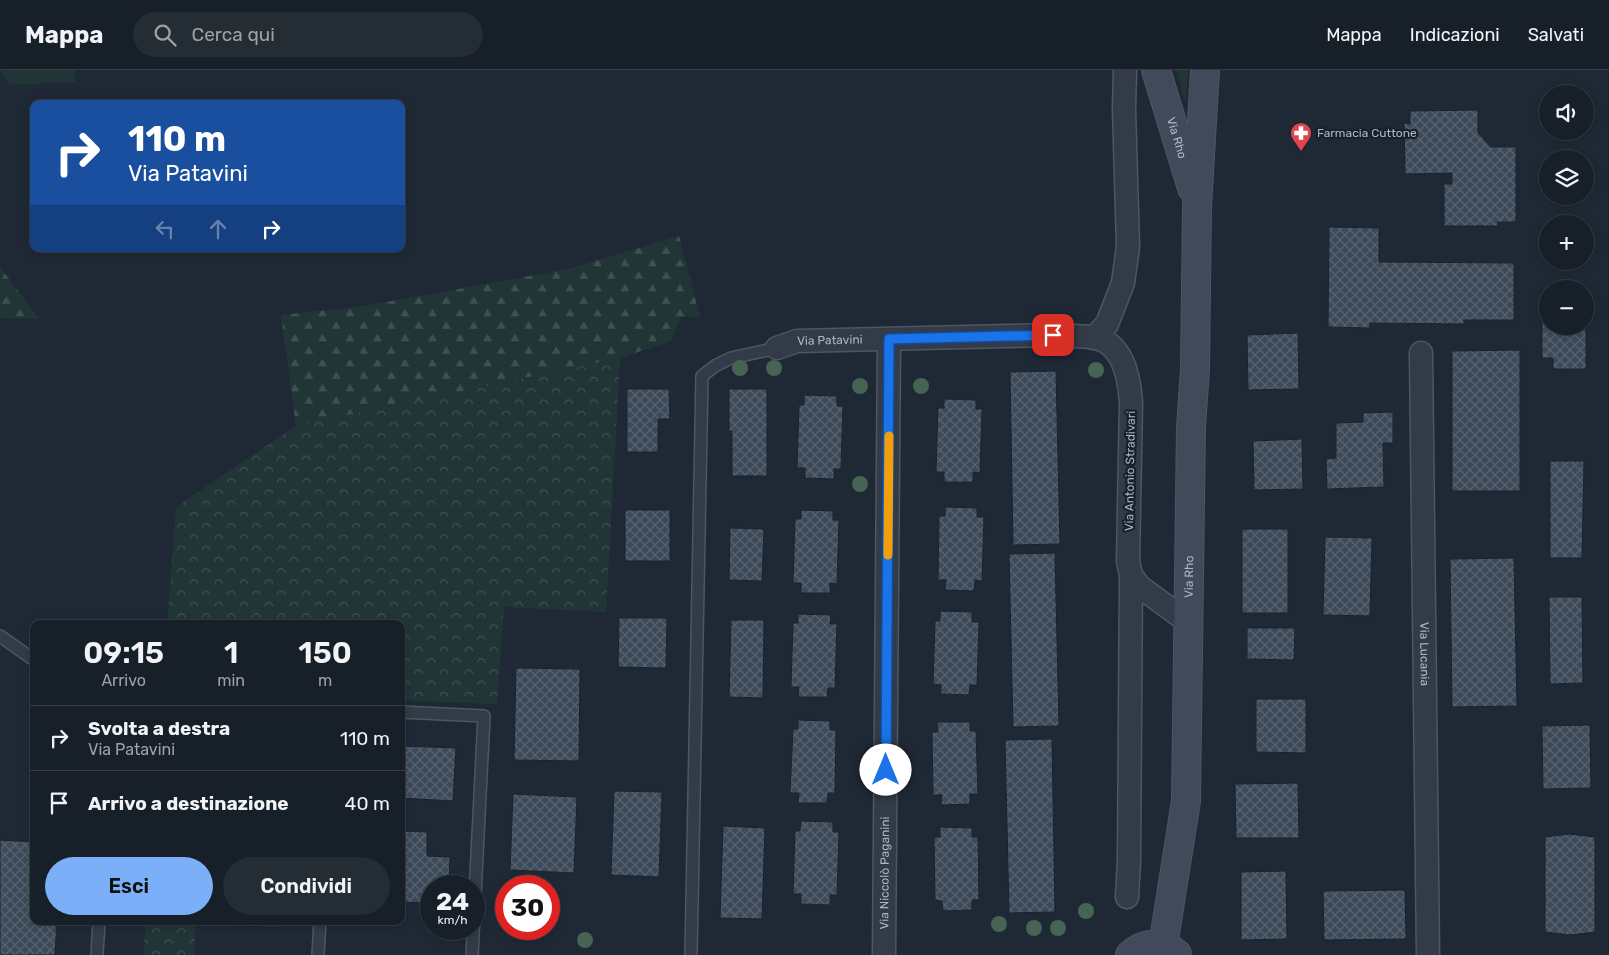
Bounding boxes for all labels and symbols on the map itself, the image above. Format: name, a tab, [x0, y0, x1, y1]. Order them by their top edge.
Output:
street label: Via Rho	[1164, 116, 1190, 160]
pharmacy icon: Farmacia Cuttone	[1289, 121, 1313, 152]
place label: Farmacia Cuttone	[1317, 126, 1417, 140]
pin	[1032, 314, 1074, 356]
street label: Via Patavini	[797, 332, 863, 348]
street label: Via Antonio Stradivari	[1122, 411, 1138, 531]
street label: Via Rho	[1182, 555, 1196, 598]
street label: Via Lucania	[1417, 622, 1432, 686]
position arrow	[859, 743, 911, 795]
street label: Via Niccolò Paganini	[877, 816, 892, 929]
speed limit sign: 30	[495, 875, 560, 940]

